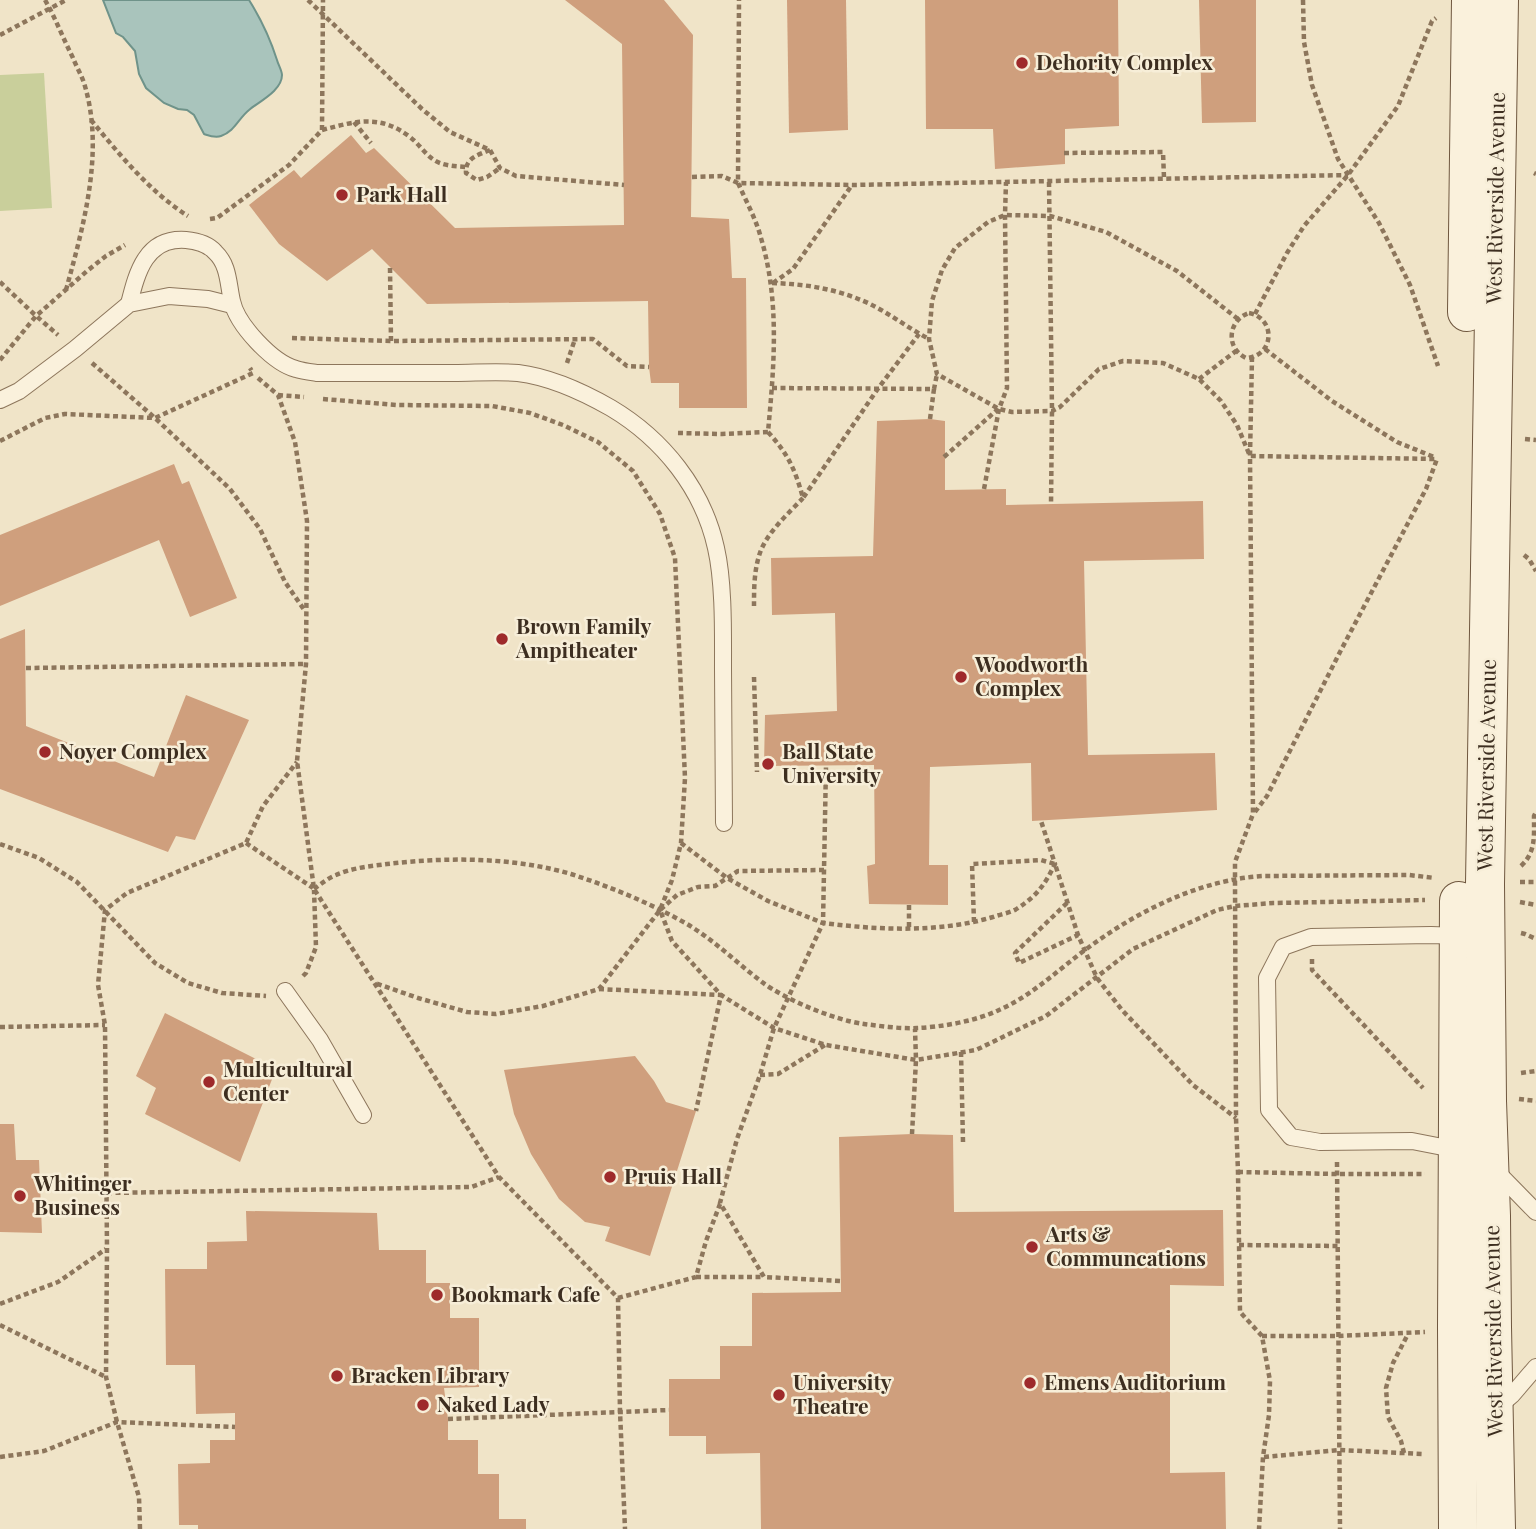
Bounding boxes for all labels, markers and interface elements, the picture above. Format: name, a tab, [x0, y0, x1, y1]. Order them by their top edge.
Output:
place label: Dehority Complex	[1036, 47, 1213, 75]
marker: Dehority Complex	[1014, 55, 1030, 71]
street label: West Riverside Avenue	[1478, 92, 1510, 305]
place label: Park Hall	[356, 179, 448, 207]
marker: Park Hall	[334, 187, 350, 203]
place label: Brown Family Ampitheater	[515, 611, 652, 663]
marker: Brown Family Ampitheater	[494, 631, 510, 647]
place label: Woodworth Complex	[974, 649, 1088, 701]
street label: West Riverside Avenue	[1469, 659, 1501, 872]
marker: Woodworth Complex	[953, 669, 969, 685]
place label: Noyer Complex	[59, 736, 207, 764]
place label: Ball State University	[782, 736, 881, 788]
marker: Noyer Complex	[37, 744, 53, 760]
marker: Ball State University	[760, 756, 776, 772]
place label: Multicultural Center	[223, 1054, 353, 1106]
marker: Multicultural Center	[201, 1074, 217, 1090]
place label: Pruis Hall	[624, 1161, 722, 1189]
place label: Whitinger Business	[33, 1168, 132, 1220]
marker: Pruis Hall	[602, 1169, 618, 1185]
marker: Whitinger Business	[12, 1188, 28, 1204]
place label: Arts & Communcations	[1045, 1219, 1206, 1271]
street label: West Riverside Avenue	[1476, 1225, 1508, 1438]
marker: Arts & Communcations	[1024, 1239, 1040, 1255]
place label: Bookmark Cafe	[451, 1279, 600, 1307]
marker: Bookmark Cafe	[429, 1287, 445, 1303]
place label: Bracken Library	[351, 1360, 509, 1388]
place label: University Theatre	[793, 1367, 892, 1419]
place label: Emens Auditorium	[1044, 1367, 1226, 1395]
marker: Bracken Library	[329, 1368, 345, 1384]
marker: Emens Auditorium	[1022, 1375, 1038, 1391]
marker: University Theatre	[771, 1387, 787, 1403]
place label: Naked Lady	[437, 1389, 550, 1417]
marker: Naked Lady	[415, 1397, 431, 1413]

